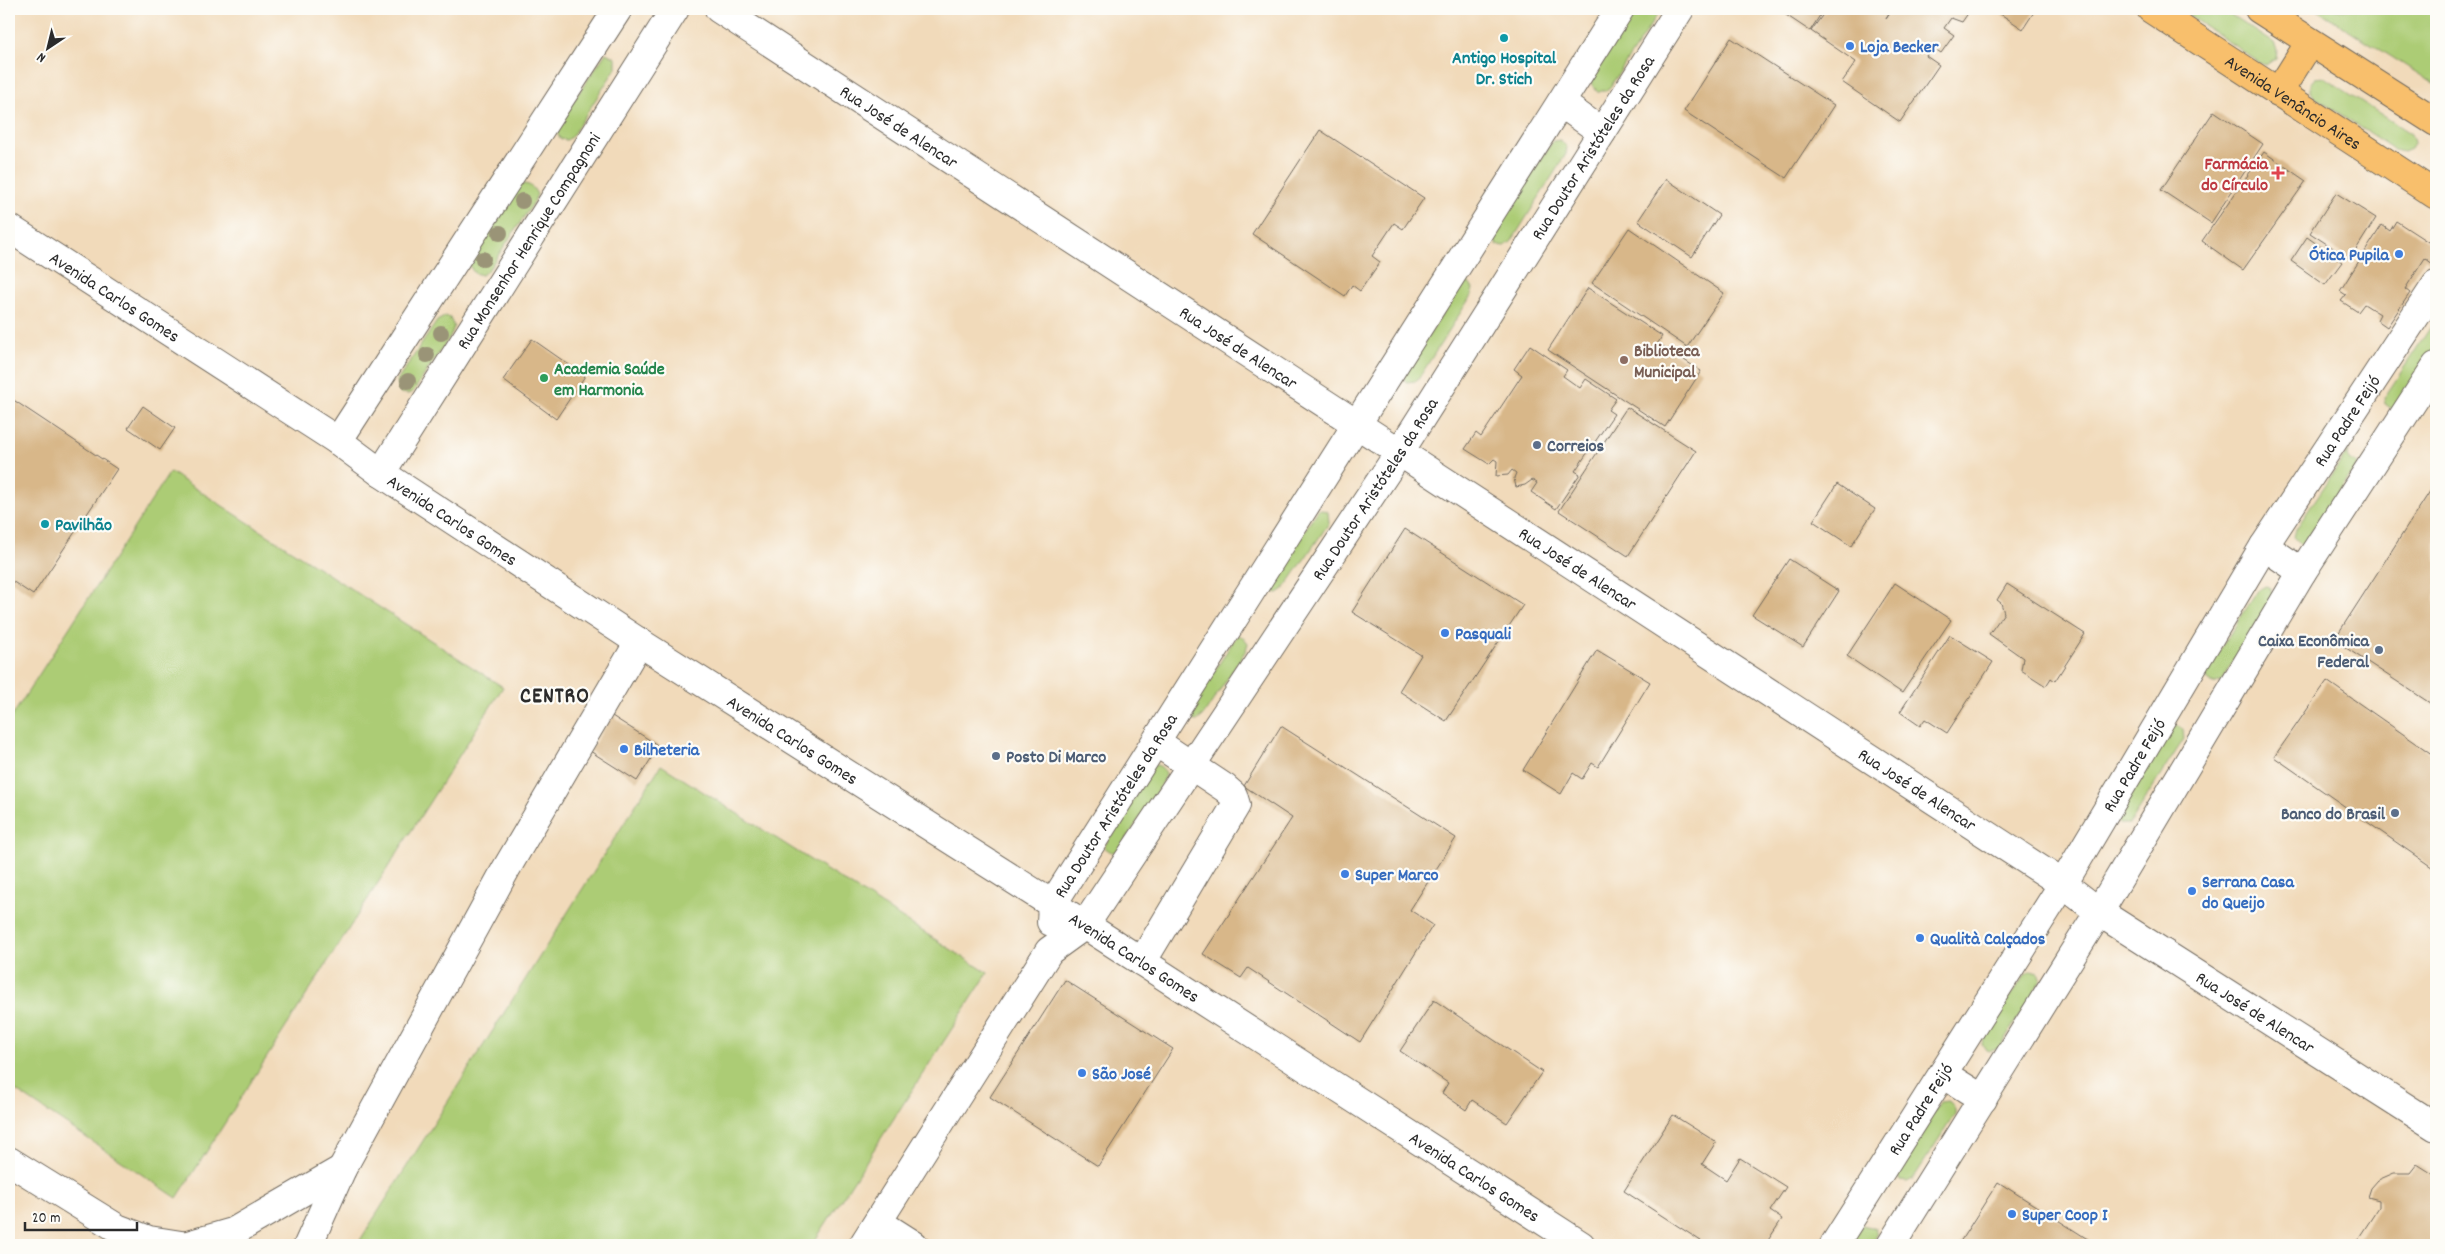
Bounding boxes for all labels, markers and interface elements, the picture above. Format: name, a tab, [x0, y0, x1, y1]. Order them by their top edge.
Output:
north arrow	[22, 22, 72, 72]
marker: Antigo Hospital Dr. Stich	[1498, 32, 1510, 44]
place label: Loja Becker	[1860, 36, 1939, 61]
marker: Loja Becker	[1844, 40, 1856, 52]
text: N	[33, 47, 50, 67]
place label: Antigo Hospital Dr. Stich	[1452, 47, 1557, 93]
street label: Avenida Venâncio Aires	[2219, 50, 2365, 158]
street label: Rua Doutor Aristóteles da Rosa	[1527, 51, 1663, 246]
street label: Rua José de Alencar	[834, 81, 962, 176]
street label: Rua Monsenhor Henrique Compagnoni	[452, 129, 608, 355]
place label: Farmácia do Círculo	[2201, 153, 2269, 199]
marker: Farmácia do Círculo	[2272, 167, 2284, 179]
place label: Ótica Pupila	[2309, 244, 2390, 269]
street label: Avenida Carlos Gomes	[43, 247, 184, 350]
marker: Ótica Pupila	[2393, 248, 2405, 260]
street label: Rua José de Alencar	[1173, 302, 1301, 397]
place label: Biblioteca Municipal	[1634, 340, 1700, 386]
marker: Biblioteca Municipal	[1618, 354, 1630, 366]
place label: Academia Saúde em Harmonia	[554, 358, 665, 404]
street label: Rua Padre Feijó	[2309, 371, 2388, 473]
marker: Academia Saúde em Harmonia	[538, 372, 550, 384]
street label: Rua Doutor Aristóteles da Rosa	[1307, 393, 1446, 586]
place label: Correios	[1547, 435, 1604, 460]
marker: Correios	[1531, 439, 1543, 451]
street label: Avenida Carlos Gomes	[381, 470, 521, 574]
place label: Pavilhão	[55, 514, 112, 539]
marker: Pavilhão	[39, 518, 51, 530]
street label: Rua José de Alencar	[1513, 523, 1641, 618]
place label: Pasquali	[1455, 623, 1512, 648]
marker: Pasquali	[1439, 627, 1451, 639]
place label: Caixa Econômica Federal	[2258, 630, 2370, 676]
marker: Caixa Econômica Federal	[2373, 644, 2385, 656]
district label: CENTRO	[520, 682, 590, 713]
street label: Avenida Carlos Gomes	[721, 691, 862, 793]
street label: Rua Doutor Aristóteles da Rosa	[1049, 709, 1185, 904]
street label: Rua Padre Feijó	[2098, 715, 2173, 818]
place label: Bilheteria	[634, 739, 700, 764]
marker: Bilheteria	[618, 743, 630, 755]
street label: Rua José de Alencar	[1852, 744, 1980, 839]
place label: Posto Di Marco	[1006, 746, 1106, 771]
marker: Posto Di Marco	[990, 750, 1002, 762]
place label: Banco do Brasil	[2281, 803, 2386, 828]
marker: Banco do Brasil	[2389, 807, 2401, 819]
place label: Super Marco	[1355, 864, 1439, 889]
marker: Super Marco	[1339, 868, 1351, 880]
place label: Serrana Casa do Queijo	[2202, 871, 2294, 917]
marker: Serrana Casa do Queijo	[2186, 885, 2198, 897]
street label: Avenida Carlos Gomes	[1063, 908, 1203, 1010]
place label: Qualità Calçados	[1930, 928, 2046, 953]
marker: Qualità Calçados	[1914, 932, 1926, 944]
street label: Rua José de Alencar	[2190, 967, 2319, 1061]
street label: Rua Padre Feijó	[1884, 1059, 1961, 1161]
place label: São José	[1092, 1063, 1151, 1088]
marker: São José	[1076, 1067, 1088, 1079]
street label: Avenida Carlos Gomes	[1403, 1127, 1544, 1230]
scale bar	[25, 1199, 138, 1231]
place label: Super Coop I	[2022, 1204, 2108, 1229]
text: 20 m	[32, 1208, 60, 1230]
marker: Super Coop I	[2006, 1208, 2018, 1220]

